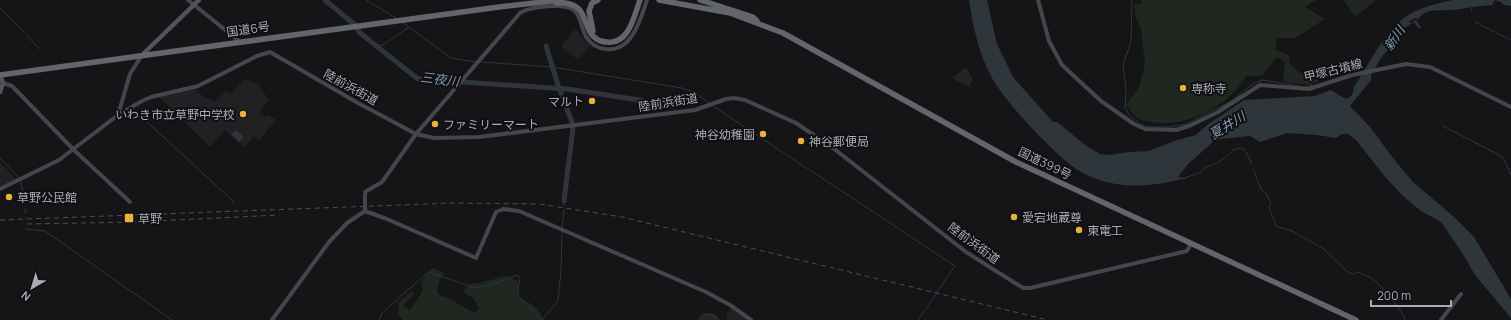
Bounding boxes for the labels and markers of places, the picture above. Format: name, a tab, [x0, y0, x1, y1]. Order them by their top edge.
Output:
place label: 専称寺	[1191, 80, 1227, 97]
marker: 専称寺	[1178, 83, 1188, 93]
place label: マルト	[548, 93, 584, 110]
marker: マルト	[587, 96, 597, 106]
place label: いわき市立草野中学校	[115, 106, 235, 123]
marker: いわき市立草野中学校	[238, 109, 248, 119]
place label: ファミリーマート	[443, 116, 539, 133]
marker: ファミリーマート	[430, 119, 440, 129]
place label: 神谷幼稚園	[695, 126, 755, 143]
marker: 神谷幼稚園	[758, 129, 768, 139]
place label: 神谷郵便局	[809, 133, 869, 150]
marker: 神谷郵便局	[796, 136, 806, 146]
place label: 草野公民館	[17, 189, 77, 206]
marker: 草野公民館	[4, 192, 14, 202]
place label: 愛宕地蔵尊	[1022, 209, 1082, 226]
place label: 草野	[138, 210, 162, 227]
marker: 草野	[123, 212, 135, 224]
marker: 愛宕地蔵尊	[1009, 212, 1019, 222]
place label: 東電工	[1087, 222, 1123, 239]
marker: 東電工	[1074, 225, 1084, 235]

